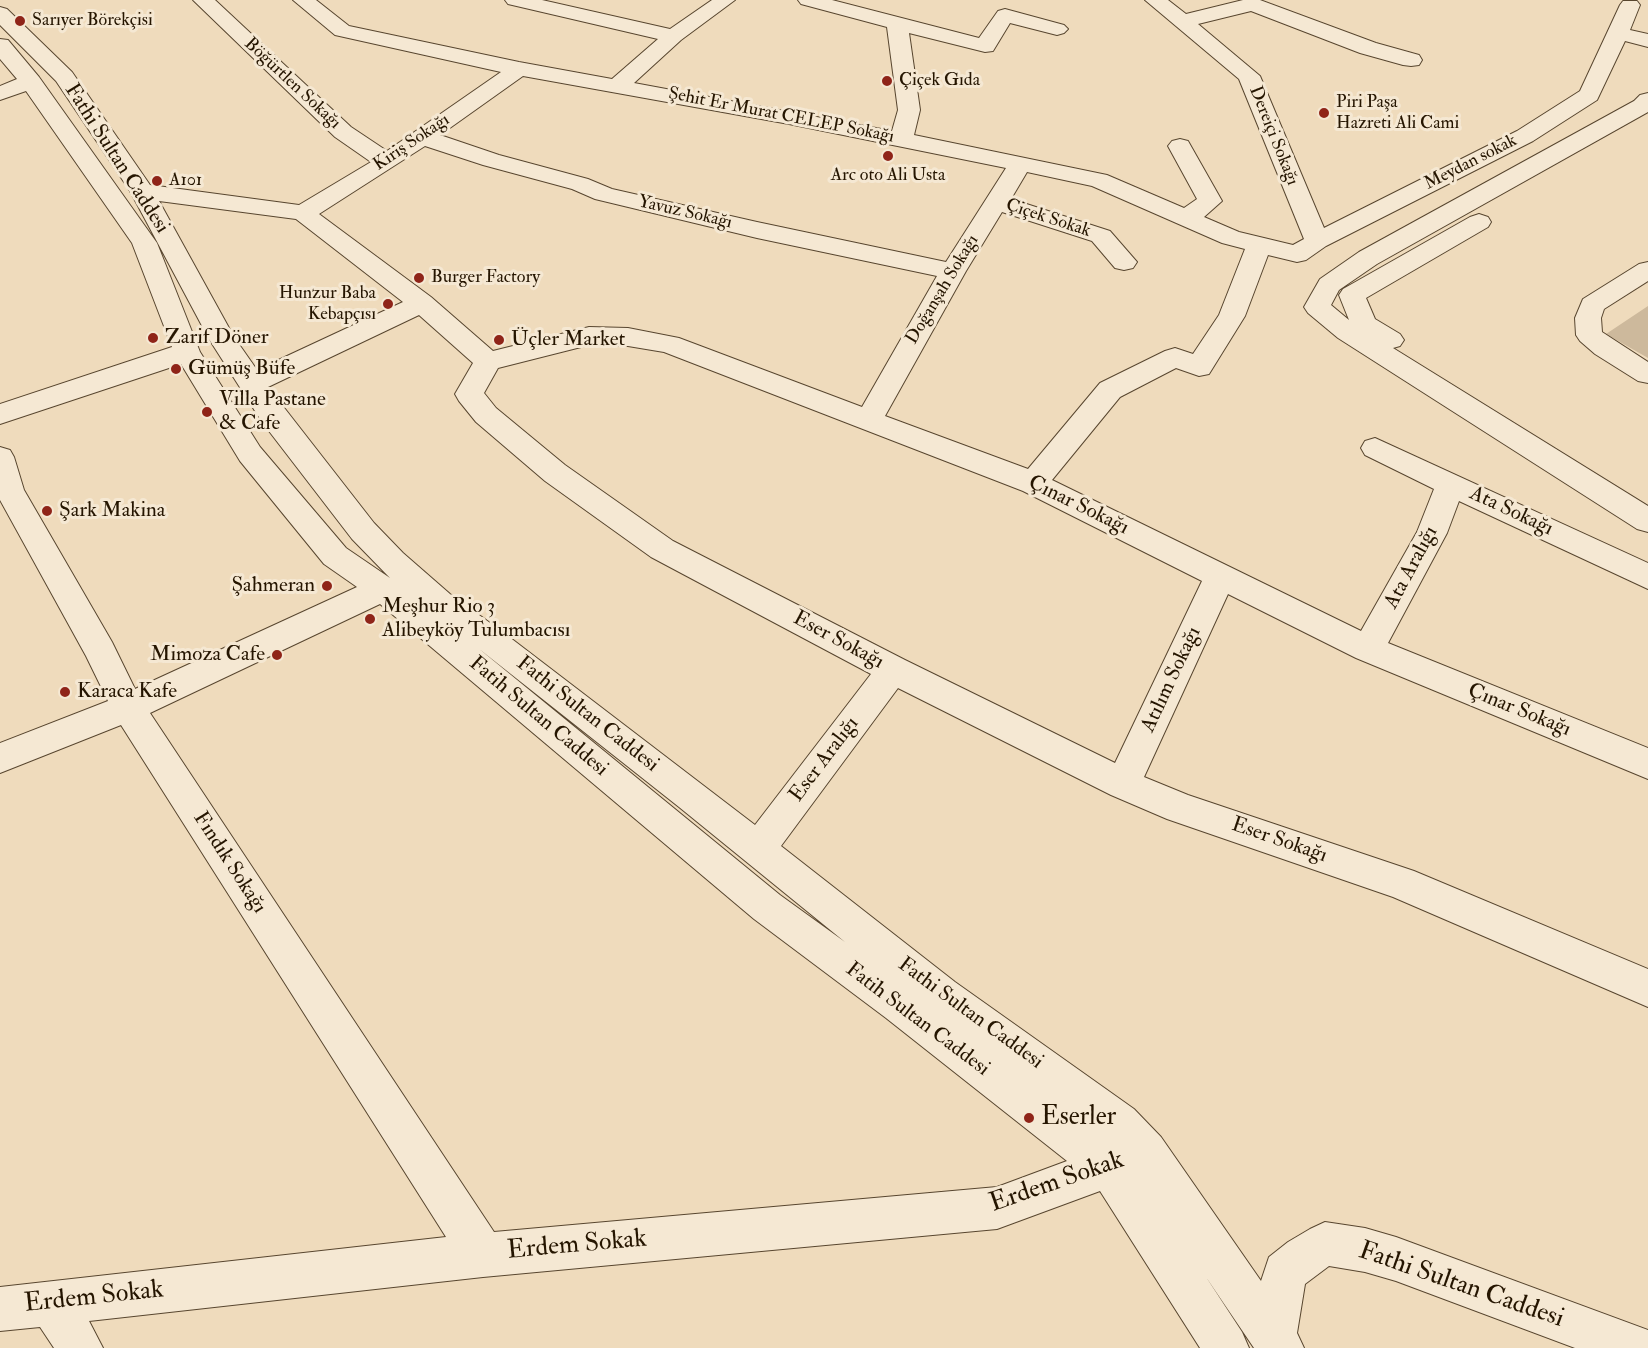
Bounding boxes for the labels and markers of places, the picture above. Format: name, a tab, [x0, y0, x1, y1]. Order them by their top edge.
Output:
place label: Sarıyer Börekçisi	[32, 10, 153, 32]
marker: Sarıyer Börekçisi	[13, 14, 27, 28]
place label: Çiçek Gıda	[899, 70, 980, 92]
marker: Çiçek Gıda	[880, 74, 894, 88]
place label: Piri Paşa Hazreti Ali Cami	[1336, 92, 1459, 134]
marker: Piri Paşa Hazreti Ali Cami	[1317, 106, 1331, 120]
marker: Arc oto Ali Usta	[881, 149, 895, 163]
place label: Arc oto Ali Usta	[831, 165, 945, 187]
place label: A101	[169, 170, 202, 192]
marker: A101	[150, 174, 164, 188]
place label: Burger Factory	[431, 267, 540, 289]
marker: Burger Factory	[412, 271, 426, 285]
place label: Hunzur Baba Kebapçısı	[279, 283, 376, 326]
marker: Hunzur Baba Kebapçısı	[381, 297, 395, 311]
place label: Zarif Döner	[165, 325, 269, 351]
place label: Üçler Market	[511, 327, 625, 353]
marker: Zarif Döner	[146, 331, 160, 345]
marker: Üçler Market	[492, 333, 506, 347]
place label: Gümüş Büfe	[188, 356, 295, 382]
marker: Gümüş Büfe	[169, 362, 183, 376]
place label: Villa Pastane & Cafe	[219, 387, 326, 437]
marker: Villa Pastane & Cafe	[200, 405, 214, 419]
place label: Şark Makina	[59, 498, 165, 524]
marker: Şark Makina	[40, 504, 54, 518]
place label: Şahmeran	[231, 573, 315, 599]
marker: Şahmeran	[320, 579, 334, 593]
place label: Meşhur Rio 3 Alibeyköy Tulumbacısı	[382, 594, 570, 644]
marker: Meşhur Rio 3 Alibeyköy Tulumbacısı	[363, 612, 377, 626]
place label: Mimoza Cafe	[150, 642, 265, 668]
marker: Mimoza Cafe	[270, 648, 284, 662]
place label: Karaca Kafe	[77, 679, 177, 705]
marker: Karaca Kafe	[58, 685, 72, 699]
place label: Eserler	[1041, 1102, 1116, 1134]
marker: Eserler	[1022, 1111, 1036, 1125]

